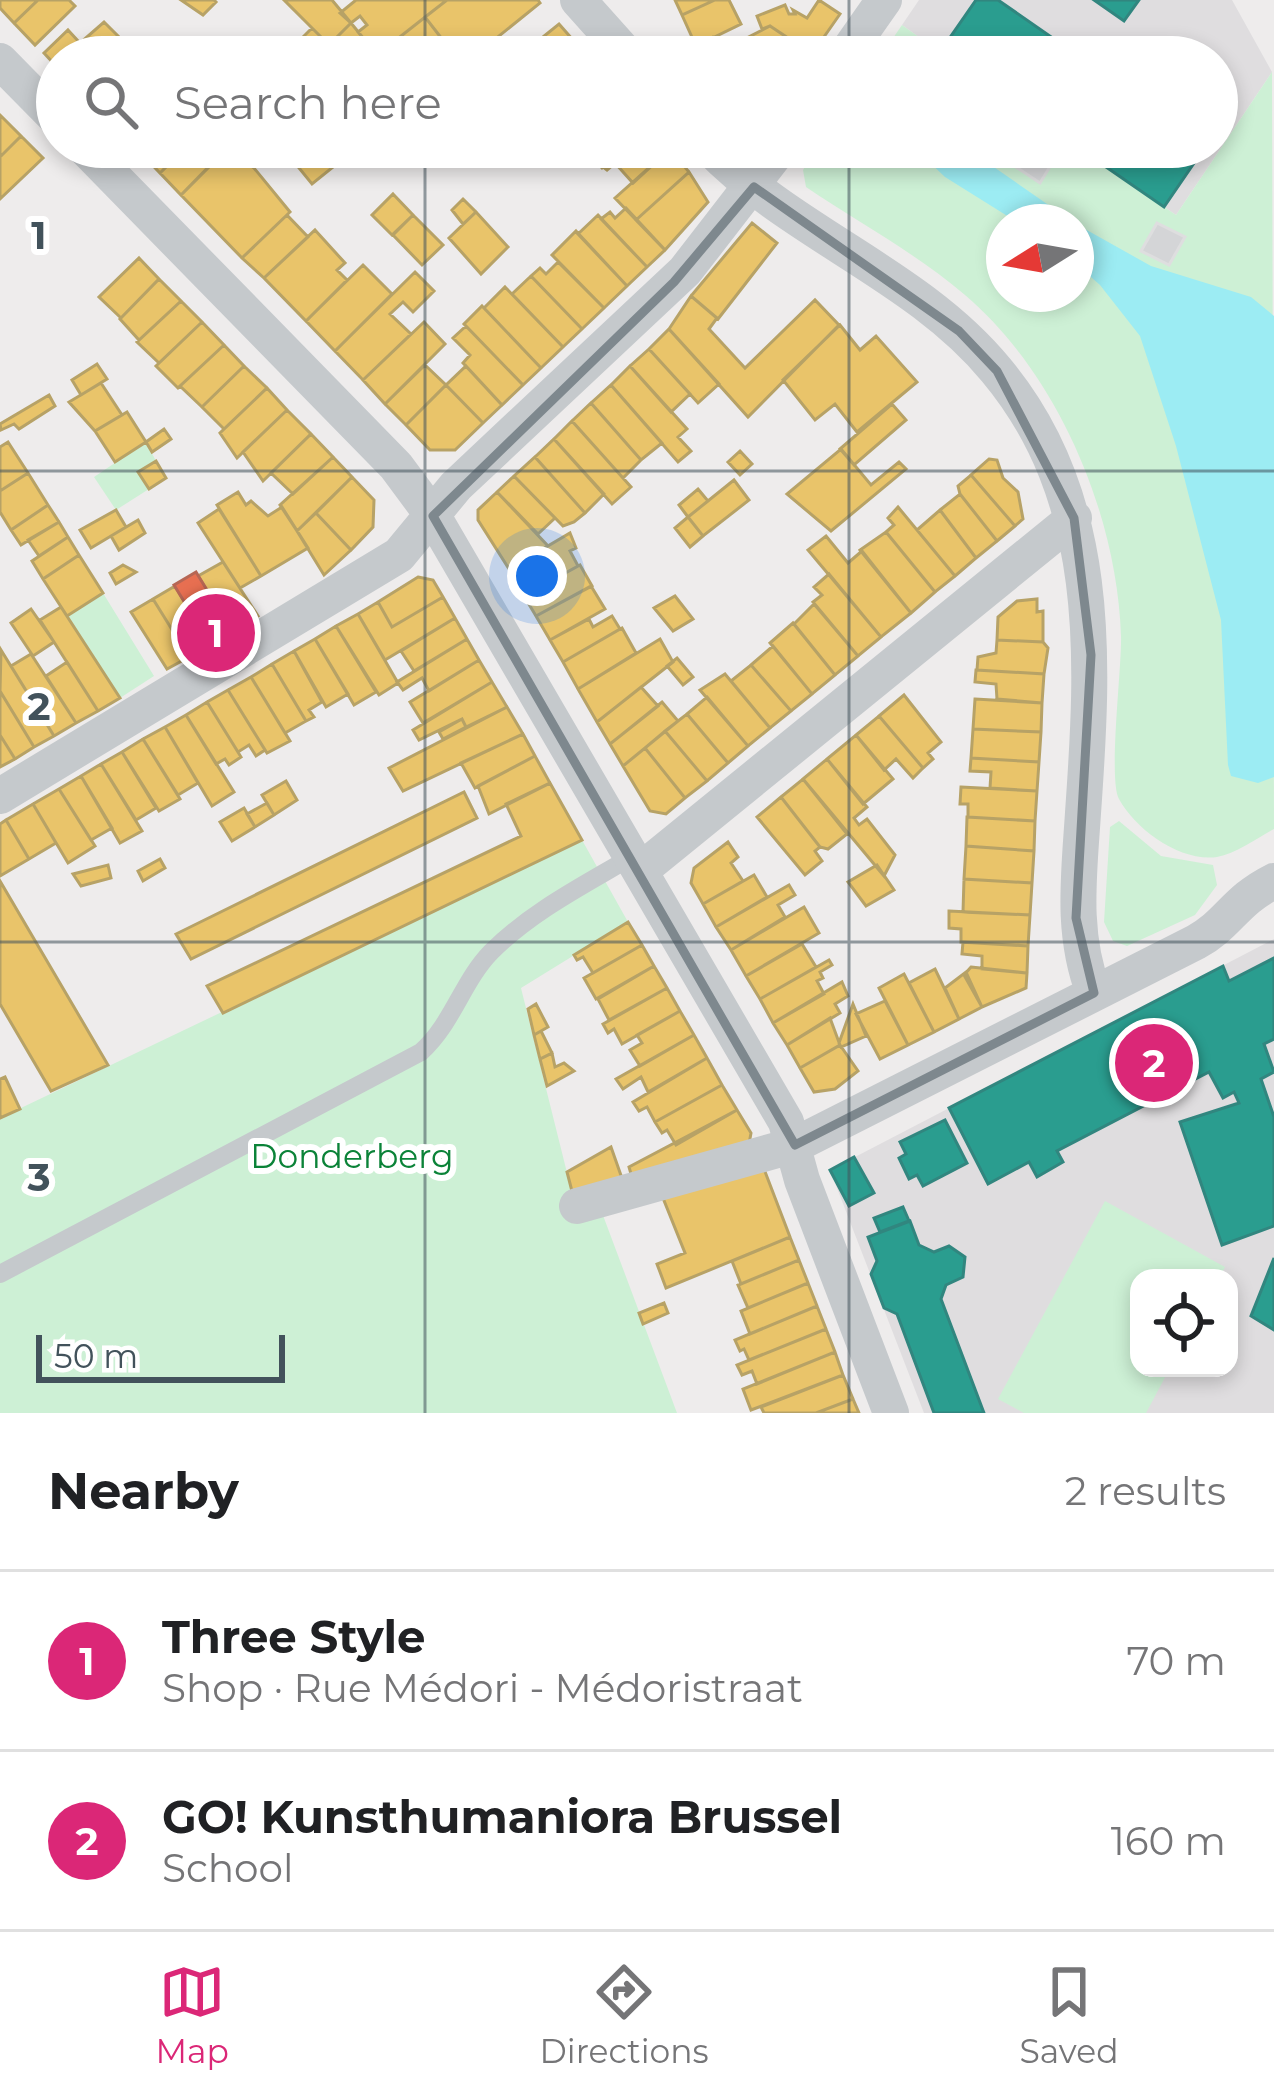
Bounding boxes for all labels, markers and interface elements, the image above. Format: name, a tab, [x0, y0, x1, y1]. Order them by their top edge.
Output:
search box	[36, 36, 1238, 168]
icon: search	[78, 69, 144, 135]
text: Search here	[174, 75, 442, 130]
north arrow	[986, 204, 1094, 312]
text: 1	[31, 211, 47, 259]
your location	[507, 546, 567, 606]
pin: 1	[177, 588, 255, 678]
text: 2	[27, 682, 51, 730]
pin: 2	[1115, 1018, 1193, 1108]
park label: Donderberg	[250, 1136, 454, 1176]
text: 3	[26, 1153, 51, 1201]
map controls	[1130, 1269, 1238, 1377]
button: locate	[1130, 1269, 1238, 1377]
scale bar	[36, 1329, 285, 1382]
text: 50 m	[54, 1336, 138, 1376]
text: Nearby	[48, 1460, 239, 1522]
text: 2 results	[1065, 1467, 1226, 1515]
text: Three Style	[162, 1609, 426, 1664]
text: 1	[79, 1637, 95, 1685]
text: 70 m	[1126, 1637, 1226, 1685]
text: Shop · Rue Médori - Médoristraat	[162, 1664, 803, 1712]
text: GO! Kunsthumaniora Brussel	[162, 1789, 842, 1844]
text: 2	[75, 1817, 99, 1865]
text: 160 m	[1111, 1817, 1226, 1865]
text: School	[162, 1844, 293, 1892]
tab: Map	[155, 1959, 229, 2071]
tab: Directions	[540, 1959, 709, 2071]
tab: Saved	[1019, 1959, 1119, 2071]

